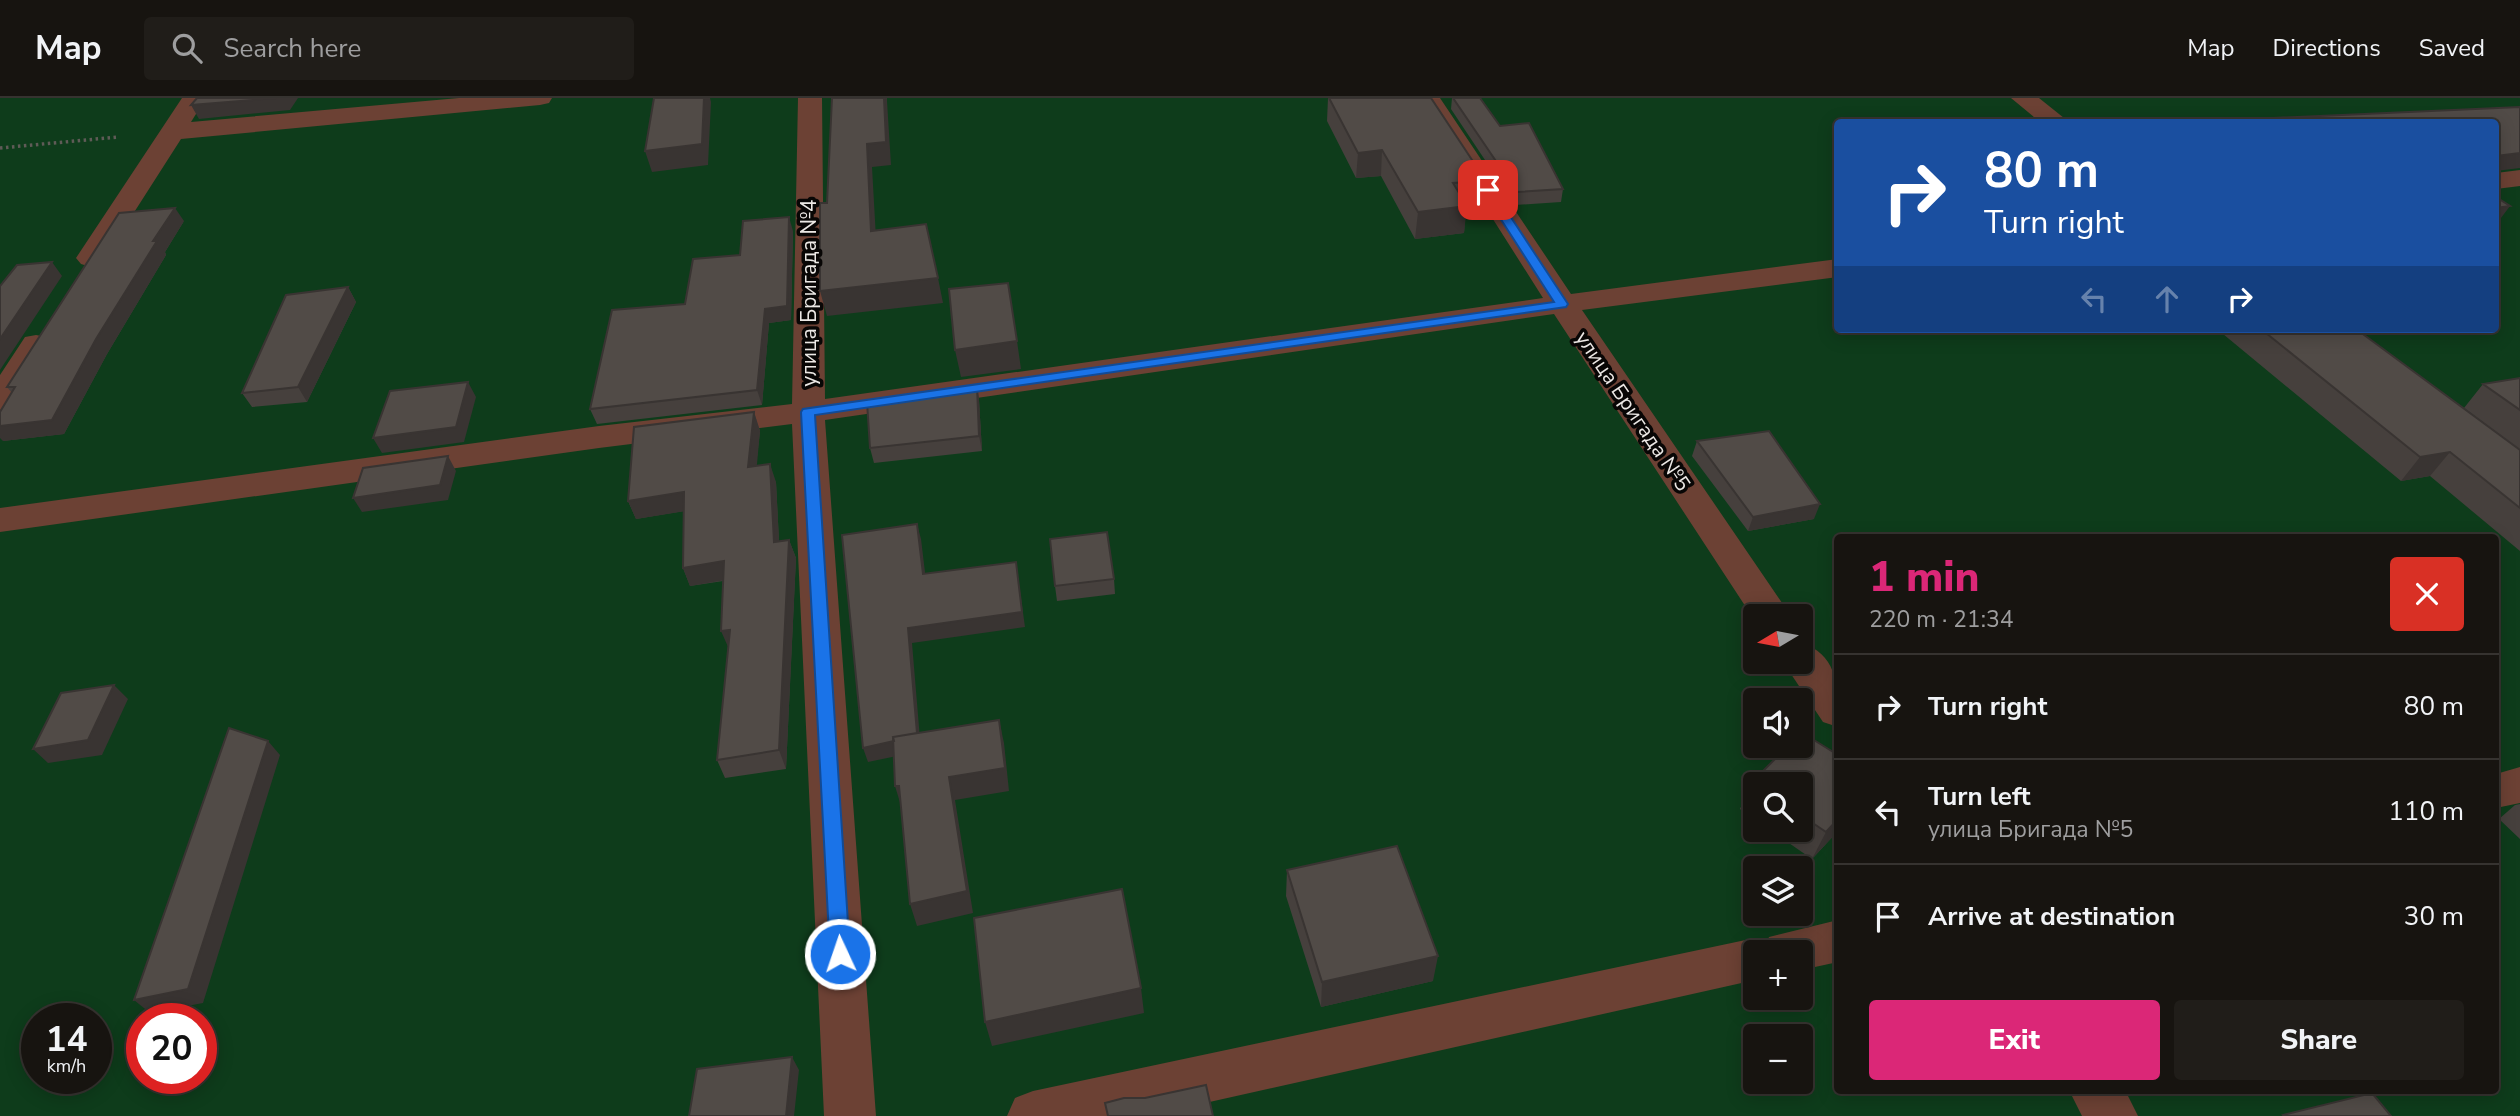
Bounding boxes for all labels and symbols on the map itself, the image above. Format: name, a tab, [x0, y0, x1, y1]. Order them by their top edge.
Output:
pin	[1458, 160, 1518, 220]
street label: улица Бригада №4	[795, 199, 823, 387]
street label: улица Бригада №5	[1569, 325, 1697, 497]
north arrow	[1743, 604, 1813, 674]
position arrow	[803, 917, 877, 991]
speed limit sign: 20	[126, 1003, 217, 1094]

